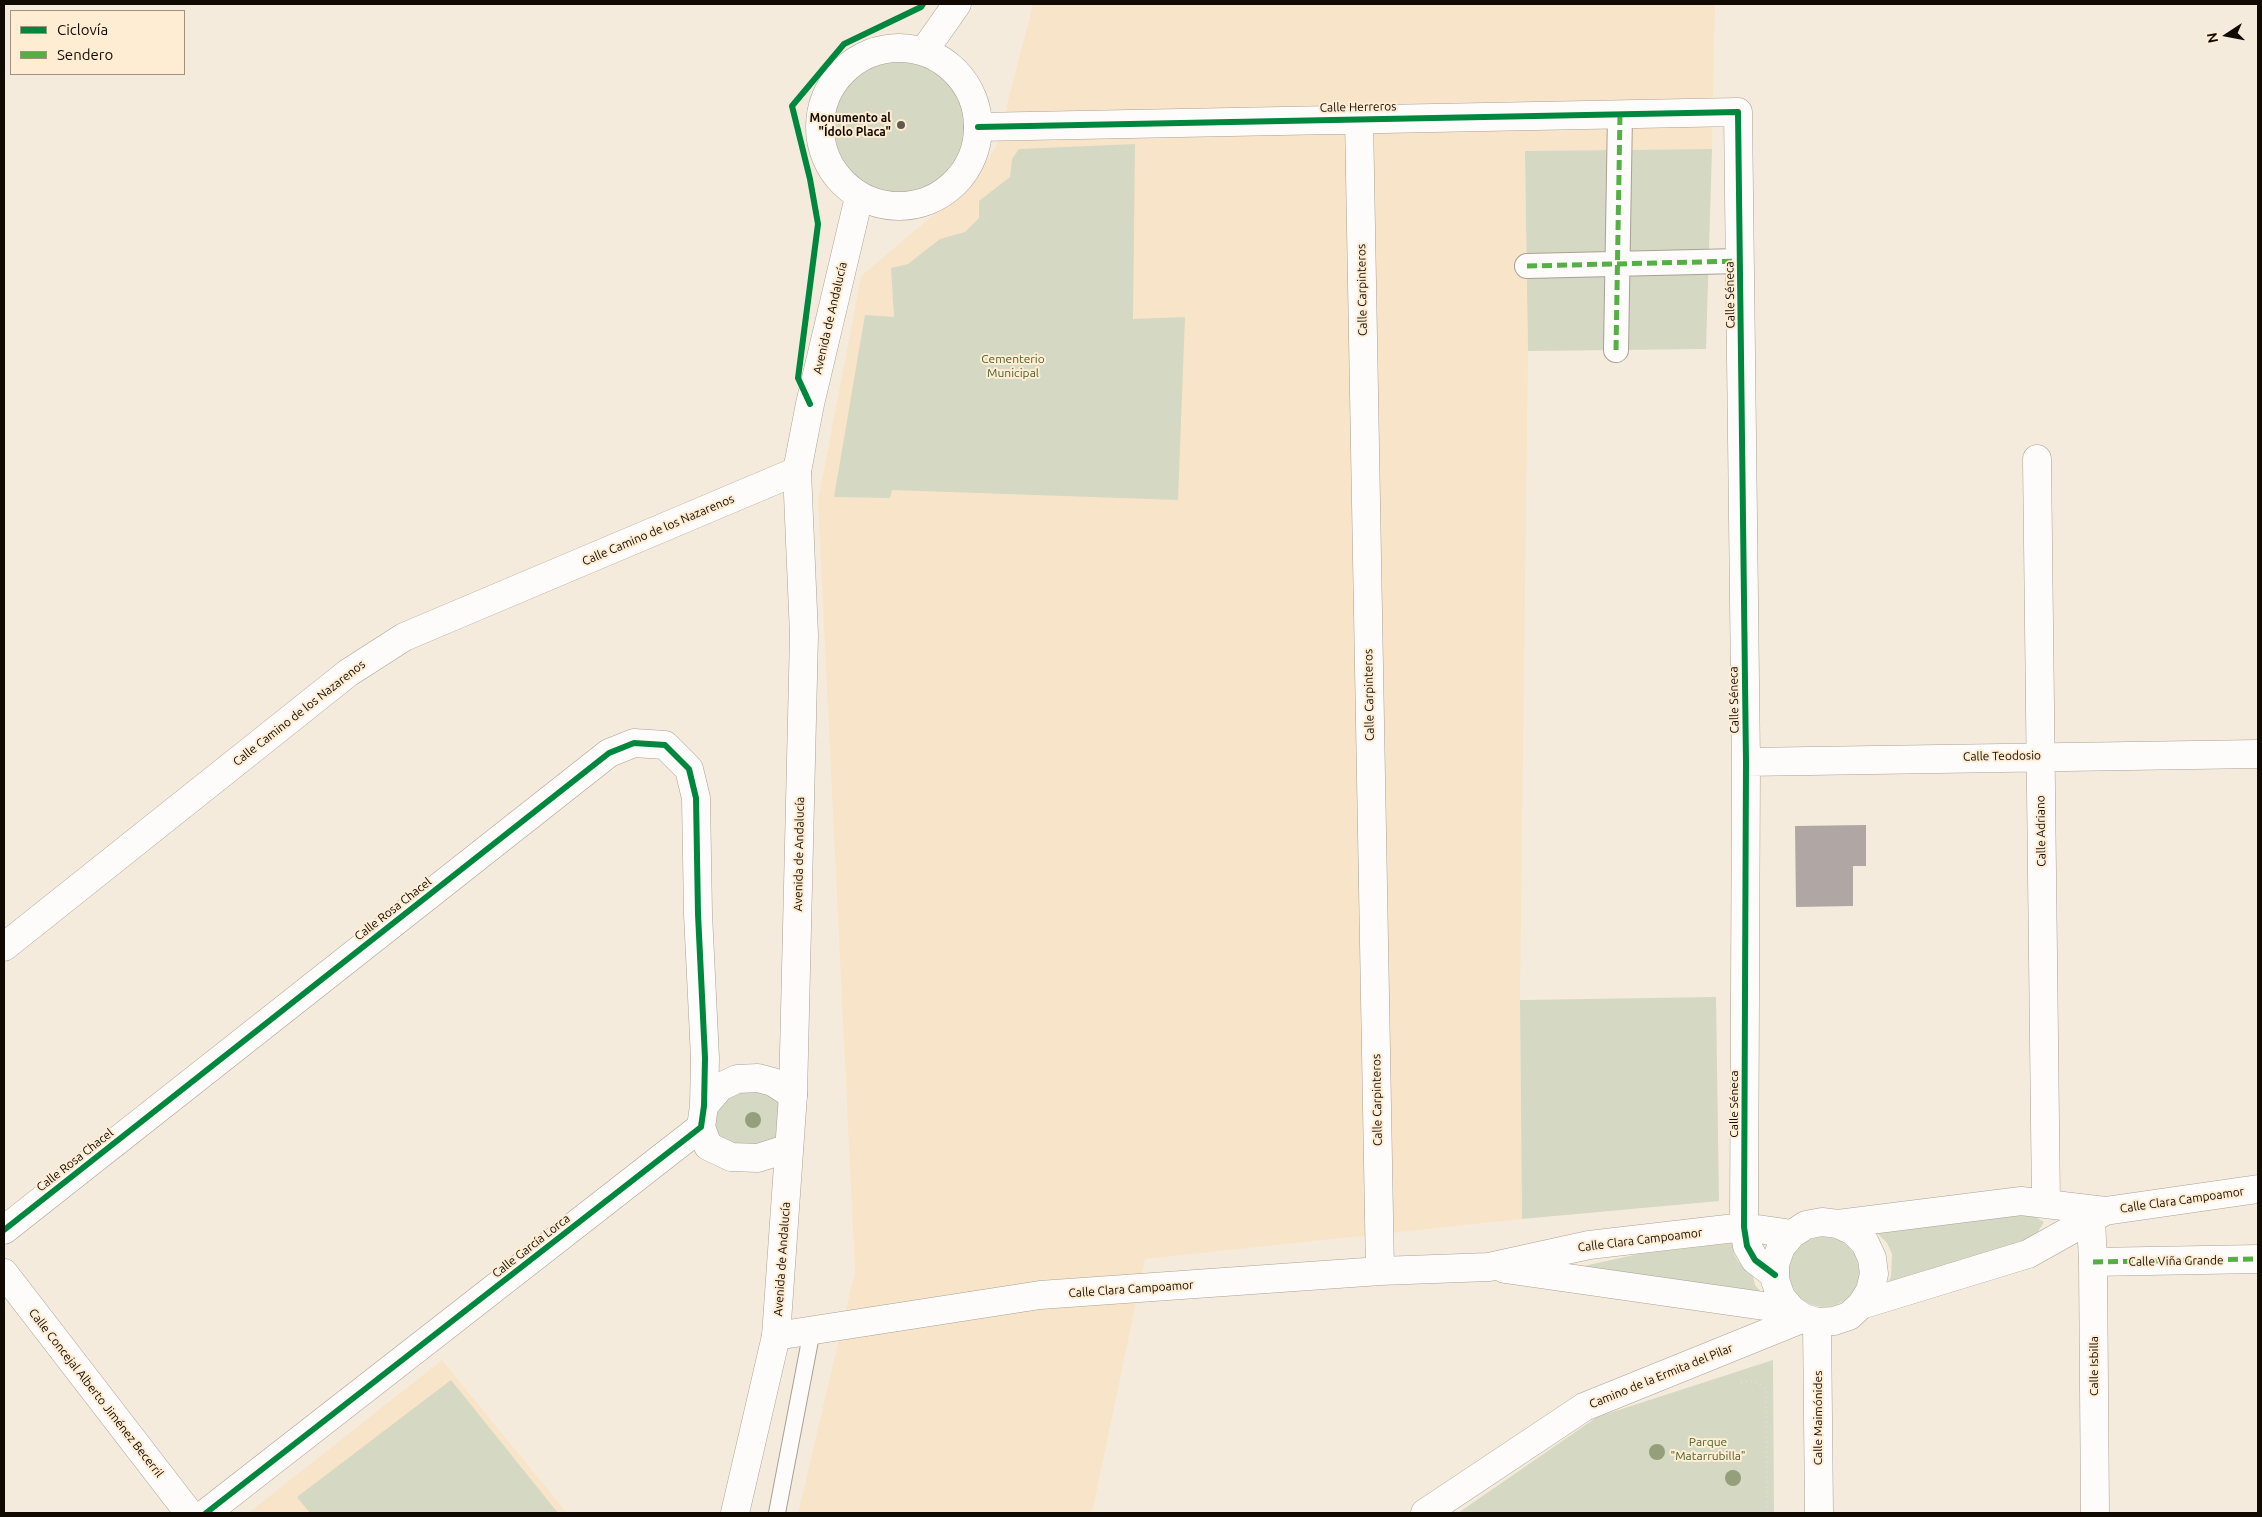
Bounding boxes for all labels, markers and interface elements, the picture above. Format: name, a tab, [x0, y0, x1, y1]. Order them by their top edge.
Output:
legend	[10, 10, 185, 75]
north arrow	[2202, 10, 2252, 60]
text: Ciclovía	[57, 21, 108, 38]
text: N	[2203, 31, 2221, 45]
text: Sendero	[57, 46, 113, 63]
street label: Calle Herreros	[1320, 99, 1396, 115]
place label: Monumento al "Ídolo Placa"	[810, 111, 891, 139]
marker: Monumento al "Ídolo Placa"	[895, 119, 907, 131]
street label: Calle Carpinteros	[1354, 244, 1370, 336]
street label: Avenida de Andalucía	[810, 261, 850, 375]
street label: Calle Séneca	[1722, 261, 1738, 329]
park label: Cementerio Municipal	[981, 352, 1045, 380]
street label: Calle Camino de los Nazarenos	[580, 491, 736, 569]
street label: Calle Carpinteros	[1361, 649, 1377, 741]
street label: Calle Camino de los Nazarenos	[230, 657, 368, 769]
street label: Calle Séneca	[1726, 666, 1742, 734]
street label: Calle Teodosio	[1963, 748, 2041, 764]
street label: Calle Adriano	[2033, 795, 2049, 867]
street label: Avenida de Andalucía	[791, 797, 807, 911]
street label: Calle Rosa Chacel	[352, 875, 434, 943]
street label: Calle Carpinteros	[1369, 1054, 1385, 1146]
street label: Calle Séneca	[1727, 1070, 1741, 1138]
street label: Calle Rosa Chacel	[34, 1126, 116, 1194]
street label: Calle Clara Campoamor	[2119, 1184, 2245, 1216]
street label: Avenida de Andalucía	[771, 1201, 793, 1317]
street label: Calle García Lorca	[489, 1211, 573, 1281]
street label: Calle Clara Campoamor	[1577, 1225, 1703, 1255]
street label: Calle Viña Grande	[2128, 1253, 2224, 1269]
street label: Calle Clara Campoamor	[1068, 1277, 1194, 1301]
street label: Calle Concejal Alberto Jiménez Becerril	[26, 1306, 166, 1480]
street label: Calle Isbilla	[2087, 1336, 2101, 1396]
street label: Camino de la Ermita del Pilar	[1587, 1341, 1735, 1411]
street label: Calle Maimónides	[1811, 1371, 1825, 1465]
park label: Parque "Matarrubilla"	[1670, 1435, 1746, 1463]

